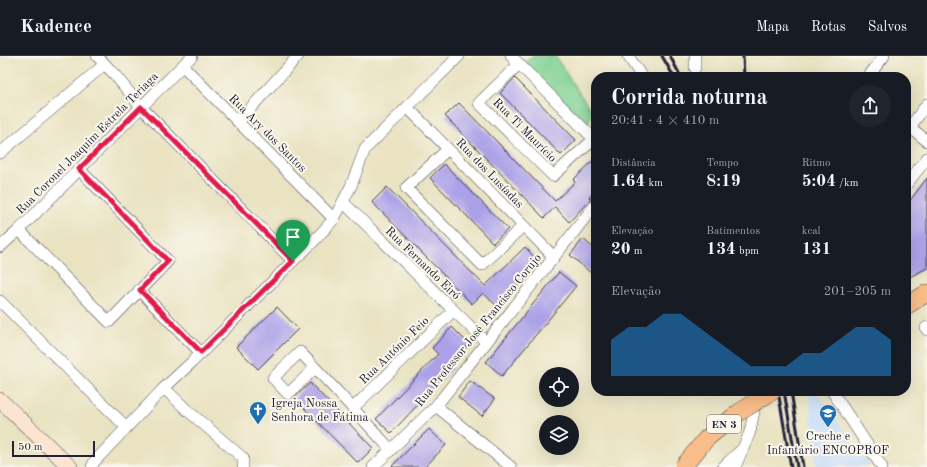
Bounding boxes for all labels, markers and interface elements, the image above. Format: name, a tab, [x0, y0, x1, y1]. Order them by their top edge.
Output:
text: Kadence	[20, 18, 92, 37]
text: Mapa	[756, 20, 789, 34]
text: Rotas	[811, 20, 846, 34]
text: Salvos	[868, 20, 907, 34]
street label: Rua Coronel Joaquim Estrela Teriaga	[14, 70, 161, 217]
button: share	[849, 85, 891, 127]
text: Corrida noturna	[611, 87, 768, 109]
street label: Rua Ary dos Santos	[226, 93, 308, 175]
street label: Rua Ti Maurício	[490, 97, 558, 165]
text: 20:41 · 4 × 410 m	[611, 114, 719, 127]
street label: Rua dos Lusíadas	[453, 137, 525, 211]
text: Distância	[611, 158, 656, 169]
text: Tempo	[706, 158, 738, 169]
text: Ritmo	[802, 158, 831, 169]
text: 1.64	[611, 173, 645, 190]
text: 8:19	[706, 173, 741, 190]
text: 5:04	[802, 173, 836, 190]
text: km	[645, 178, 663, 189]
text: /km	[836, 178, 858, 189]
pin	[276, 220, 310, 261]
street label: Rua Fernando Eiró	[383, 225, 462, 302]
icon: arrive	[282, 226, 304, 248]
text: Elevação	[611, 226, 653, 237]
text: Batimentos	[706, 226, 760, 237]
text: kcal	[802, 226, 821, 237]
text: 20	[611, 241, 631, 258]
text: 134	[706, 241, 736, 258]
text: 131	[802, 241, 831, 258]
text: m	[631, 246, 643, 257]
text: bpm	[736, 246, 759, 257]
street label: Rua Professor José Francisco Corujo	[413, 252, 544, 409]
text: Elevação	[611, 285, 661, 298]
text: 201–205 m	[824, 285, 891, 298]
street label: Rua António Feio	[358, 315, 432, 387]
map controls	[539, 367, 579, 455]
button: locate	[539, 367, 579, 407]
place label: Igreja Nossa Senhora de Fátima	[271, 398, 369, 424]
church icon: Igreja Nossa Senhora de Fátima	[248, 400, 268, 425]
school or university icon: Creche e Infantário ENCOPROF	[818, 403, 838, 428]
button: layers	[539, 415, 579, 455]
road number: EN 3	[707, 415, 741, 433]
place label: Creche e Infantário ENCOPROF	[767, 431, 889, 457]
scale bar	[12, 439, 95, 458]
text: 50 m	[18, 442, 43, 453]

